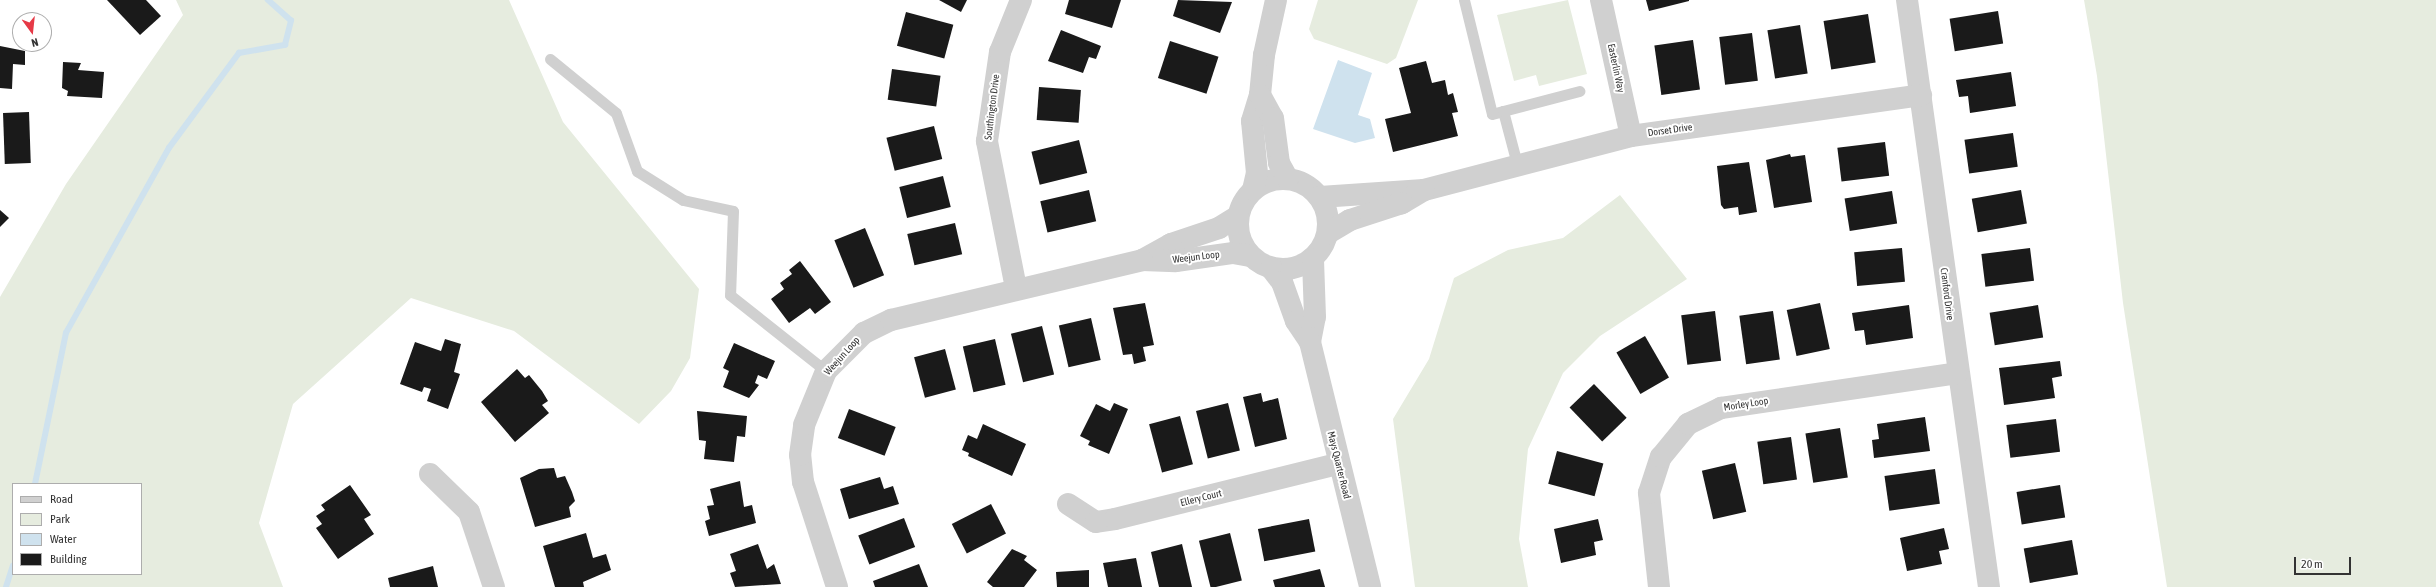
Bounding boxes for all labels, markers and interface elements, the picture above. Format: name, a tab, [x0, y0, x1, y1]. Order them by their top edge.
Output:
north arrow	[12, 12, 52, 52]
text: N	[30, 36, 40, 49]
street label: Easterlin Way	[1605, 42, 1627, 94]
street label: Southington Drive	[982, 74, 1002, 140]
street label: Dorset Drive	[1647, 121, 1693, 139]
street label: Weejun Loop	[1172, 248, 1220, 266]
street label: Cranford Drive	[1938, 267, 1956, 321]
street label: Weejun Loop	[822, 334, 862, 378]
street label: Morley Loop	[1723, 395, 1769, 413]
street label: Mays Quarter Road	[1325, 430, 1353, 500]
legend	[12, 483, 142, 575]
street label: Ellery Court	[1179, 487, 1223, 509]
text: Road	[50, 492, 73, 506]
text: Park	[50, 512, 70, 526]
text: Water	[50, 532, 76, 546]
scale bar	[2296, 549, 2353, 575]
text: Building	[50, 552, 87, 566]
text: 20 m	[2301, 557, 2323, 571]

